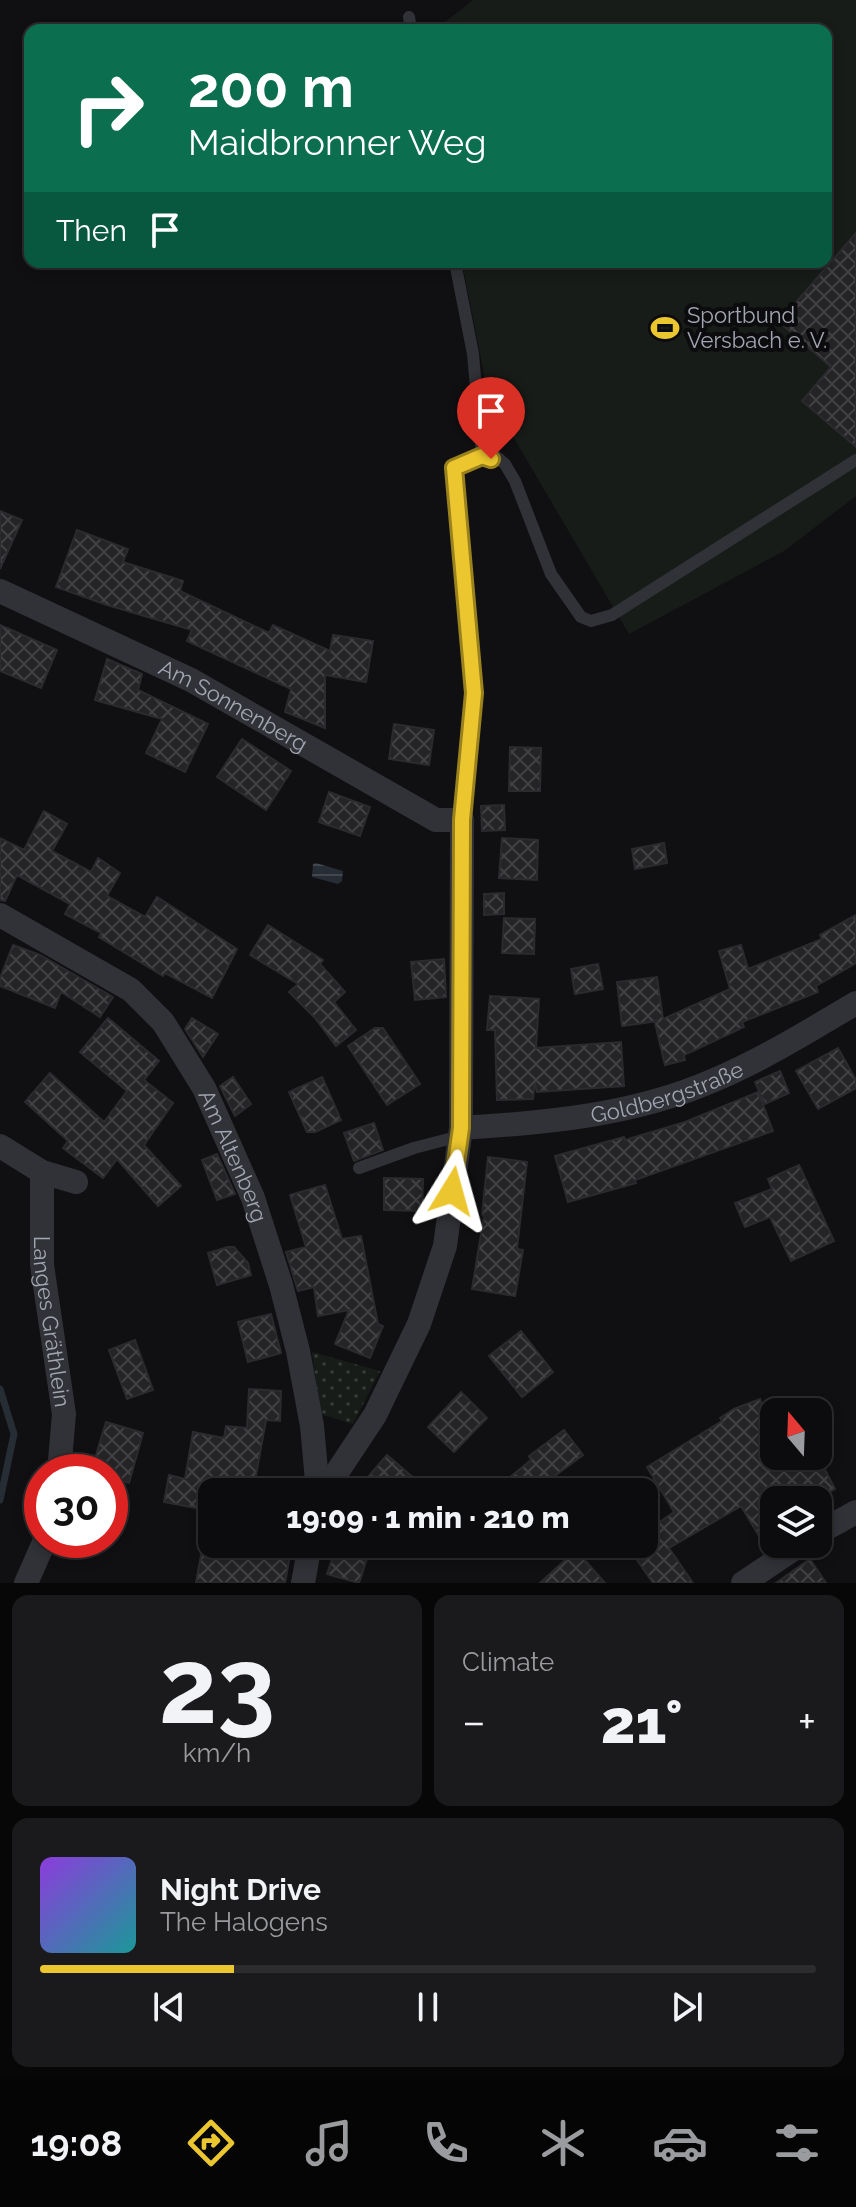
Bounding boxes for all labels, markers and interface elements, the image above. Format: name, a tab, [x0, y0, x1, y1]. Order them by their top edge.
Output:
text: 200 m	[188, 54, 354, 120]
icon: right	[56, 56, 160, 160]
text: Maidbronner Weg	[188, 121, 486, 163]
icon: arrive	[143, 208, 187, 252]
text: Then	[56, 213, 127, 248]
place label: Sportbund Versbach e. V.	[687, 302, 827, 353]
sports icon: Sportbund Versbach e. V.	[650, 313, 680, 343]
pin	[457, 377, 525, 459]
icon: arrive	[469, 389, 513, 433]
street label: Am Sonnenberg	[155, 654, 312, 757]
street label: Goldbergstraße	[589, 1056, 747, 1128]
street label: Am Altenberg	[194, 1086, 273, 1225]
position arrow	[410, 1149, 494, 1233]
street label: Langes Gräthlein	[28, 1236, 76, 1409]
north arrow	[760, 1398, 832, 1470]
map controls	[760, 1398, 832, 1558]
speed limit sign: 30	[24, 1454, 128, 1558]
button: layers	[760, 1486, 832, 1558]
text: 19:09 · 1 min · 210 m	[286, 1500, 570, 1535]
text: 23	[159, 1625, 275, 1747]
text: Climate	[462, 1647, 554, 1677]
text: 21°	[601, 1687, 683, 1757]
text: −	[462, 1696, 486, 1747]
text: +	[798, 1696, 816, 1747]
text: km/h	[183, 1738, 251, 1768]
text: Night Drive	[160, 1872, 321, 1907]
text: The Halogens	[160, 1907, 328, 1937]
icon: previous	[147, 1985, 191, 2029]
icon: pause	[406, 1985, 450, 2029]
icon: next	[665, 1985, 709, 2029]
icon: directions	[183, 2115, 239, 2171]
icon: music	[301, 2115, 357, 2171]
icon: phone	[418, 2115, 474, 2171]
icon: climate	[535, 2115, 591, 2171]
icon: car	[652, 2115, 708, 2171]
icon: filters	[769, 2115, 825, 2171]
text: 19:08	[31, 2122, 122, 2164]

